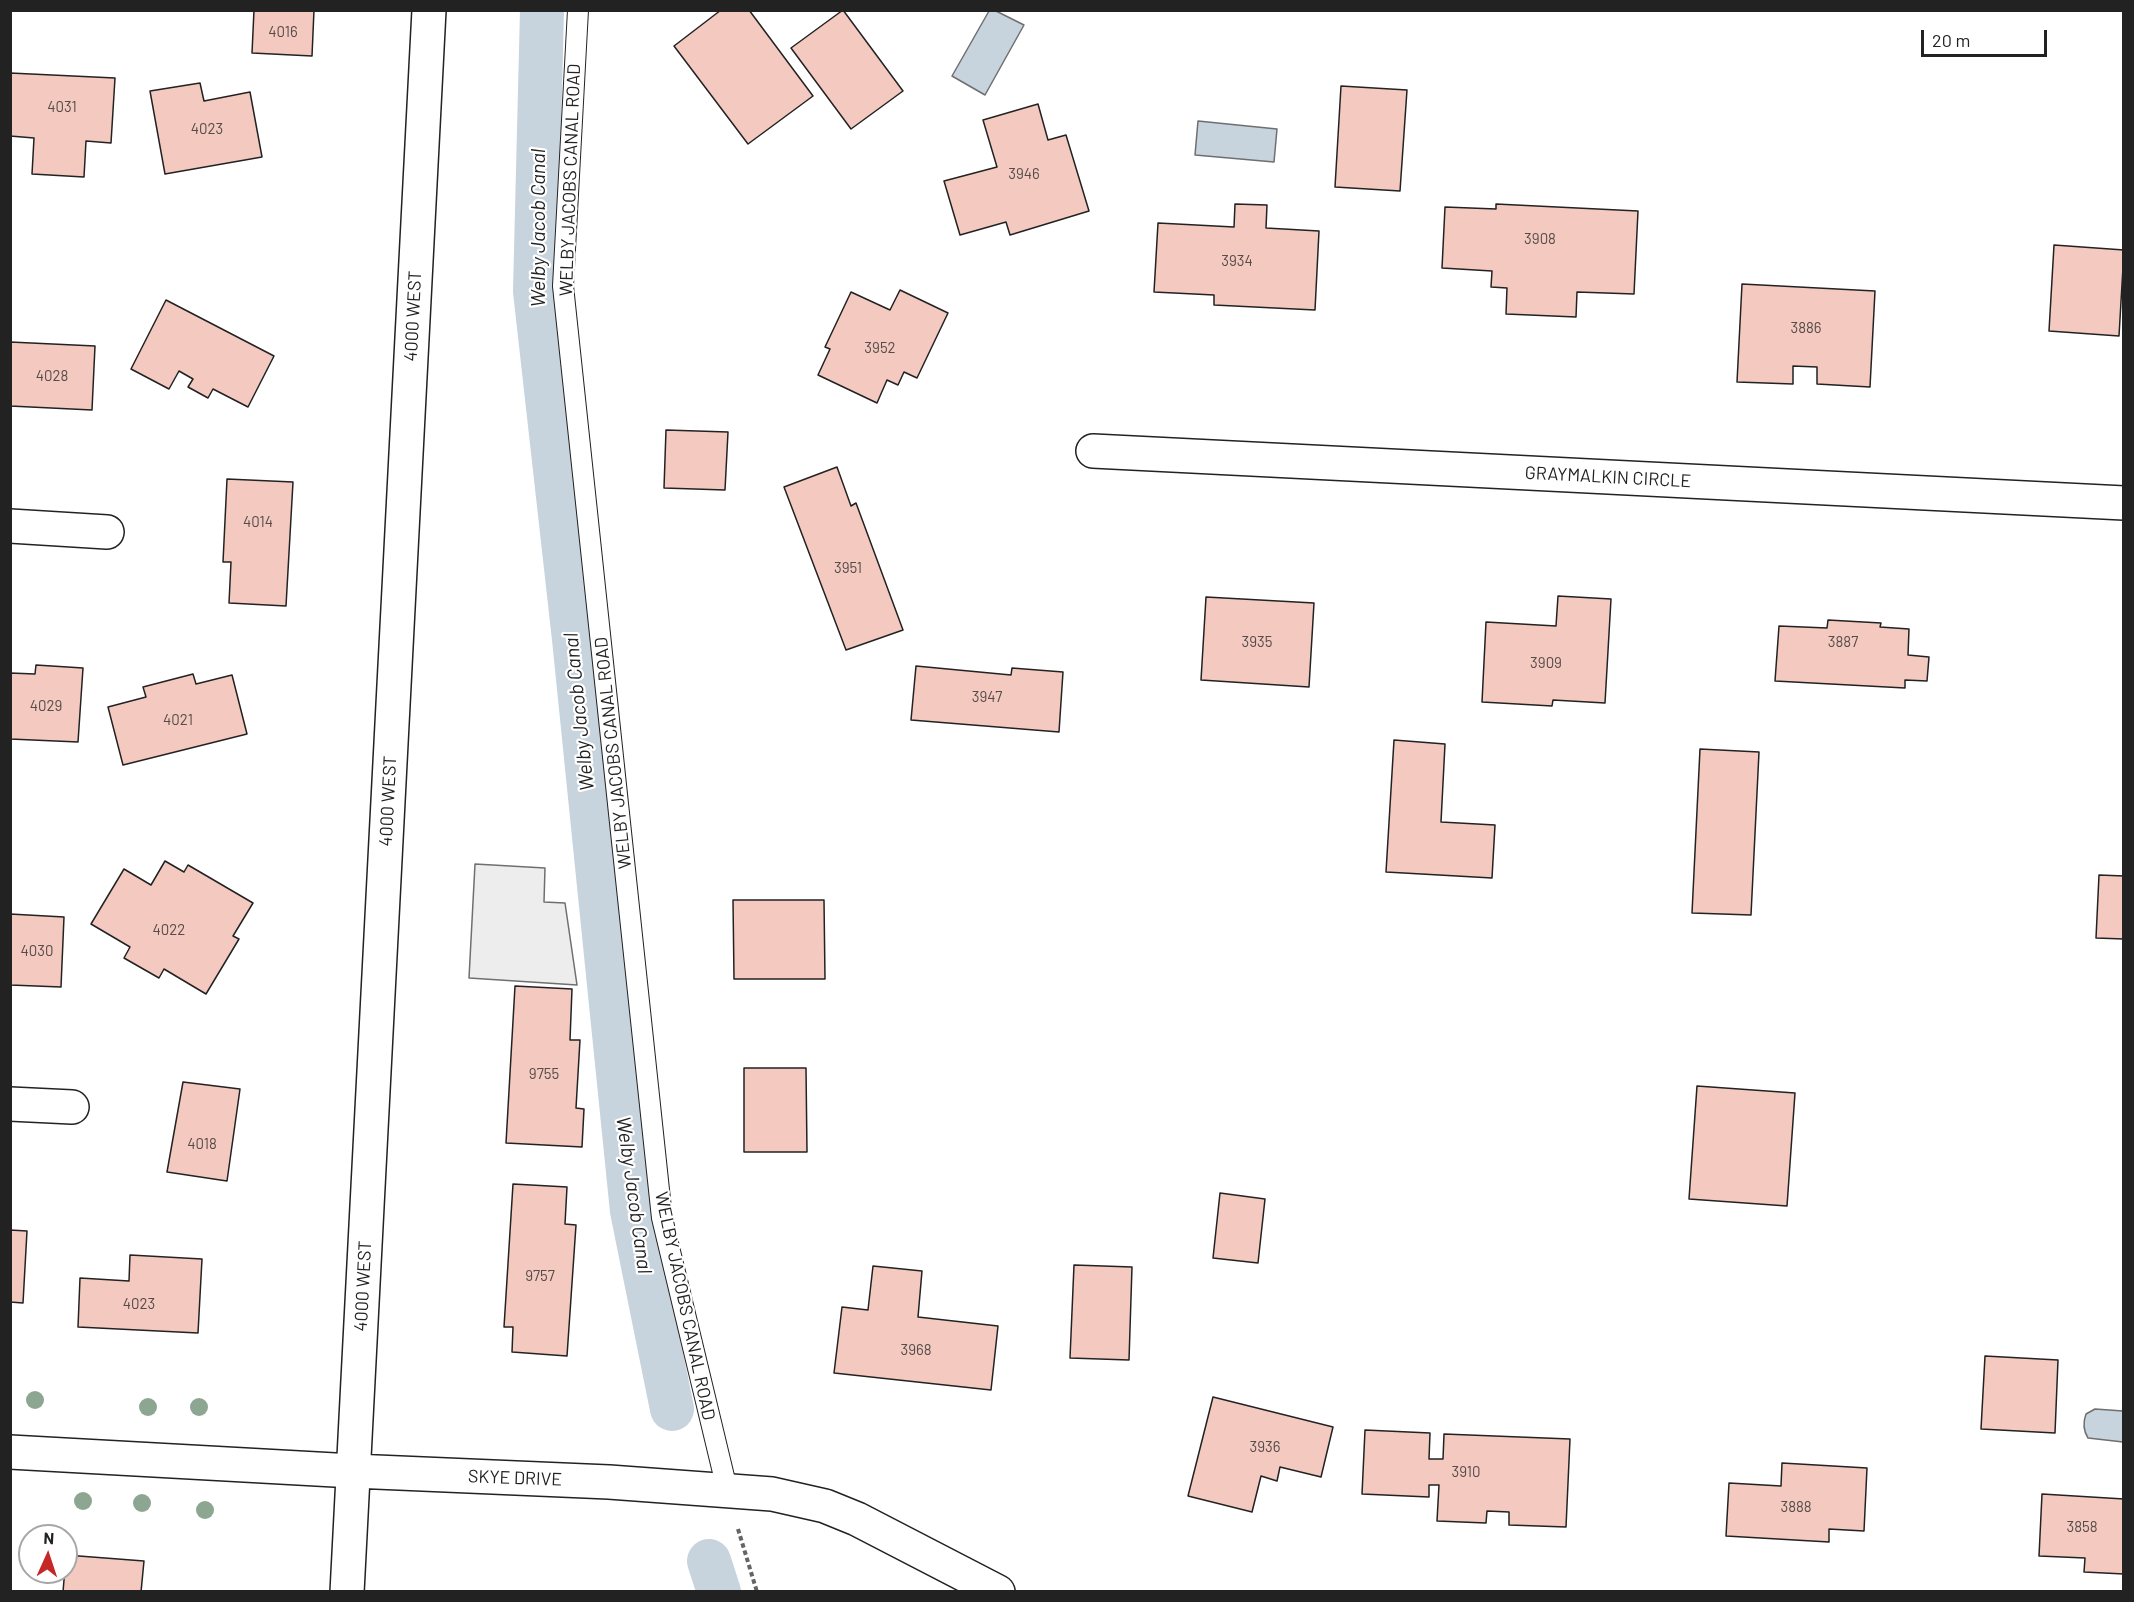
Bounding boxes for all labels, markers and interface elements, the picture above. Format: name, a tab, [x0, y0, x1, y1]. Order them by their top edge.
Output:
scale bar	[1924, 18, 2050, 56]
house number: 4016	[268, 23, 298, 41]
text: 20 m	[1932, 29, 1970, 51]
street label: WELBY JACOBS CANAL ROAD	[555, 63, 585, 297]
house number: 4031	[47, 98, 77, 116]
house number: 4023	[191, 120, 223, 138]
water label: Welby Jacob Canal	[526, 149, 550, 307]
house number: 3946	[1008, 165, 1040, 183]
house number: 3908	[1524, 230, 1556, 248]
house number: 3934	[1221, 252, 1253, 270]
street label: 4000 WEST	[400, 270, 426, 362]
house number: 3886	[1790, 319, 1822, 337]
house number: 3952	[864, 339, 896, 357]
house number: 4028	[36, 367, 68, 385]
street label: GRAYMALKIN CIRCLE	[1524, 462, 1692, 492]
house number: 4014	[243, 513, 273, 531]
house number: 3951	[834, 559, 862, 577]
water label: Welby Jacob Canal	[559, 632, 599, 792]
house number: 3935	[1242, 633, 1272, 651]
house number: 3887	[1828, 633, 1858, 651]
street label: WELBY JACOBS CANAL ROAD	[590, 636, 636, 870]
house number: 3909	[1530, 654, 1562, 672]
house number: 3947	[972, 688, 1002, 706]
house number: 4029	[30, 697, 62, 715]
house number: 4021	[163, 711, 193, 729]
street label: 4000 WEST	[375, 755, 401, 847]
house number: 4022	[153, 921, 185, 939]
house number: 4030	[21, 942, 53, 960]
house number: 9755	[529, 1065, 559, 1083]
water label: Welby Jacob Canal	[611, 1115, 657, 1275]
house number: 4018	[187, 1135, 217, 1153]
street label: WELBY JACOBS CANAL ROAD	[650, 1190, 720, 1422]
street label: 4000 WEST	[350, 1240, 376, 1332]
house number: 9757	[525, 1267, 555, 1285]
house number: 4023	[123, 1295, 155, 1313]
house number: 3968	[900, 1341, 932, 1359]
house number: 3936	[1250, 1438, 1280, 1456]
house number: 3910	[1452, 1463, 1480, 1481]
street label: SKYE DRIVE	[468, 1466, 562, 1490]
house number: 3888	[1780, 1498, 1812, 1516]
house number: 3858	[2066, 1518, 2098, 1536]
north arrow	[18, 1524, 78, 1584]
text: N	[43, 1528, 55, 1547]

